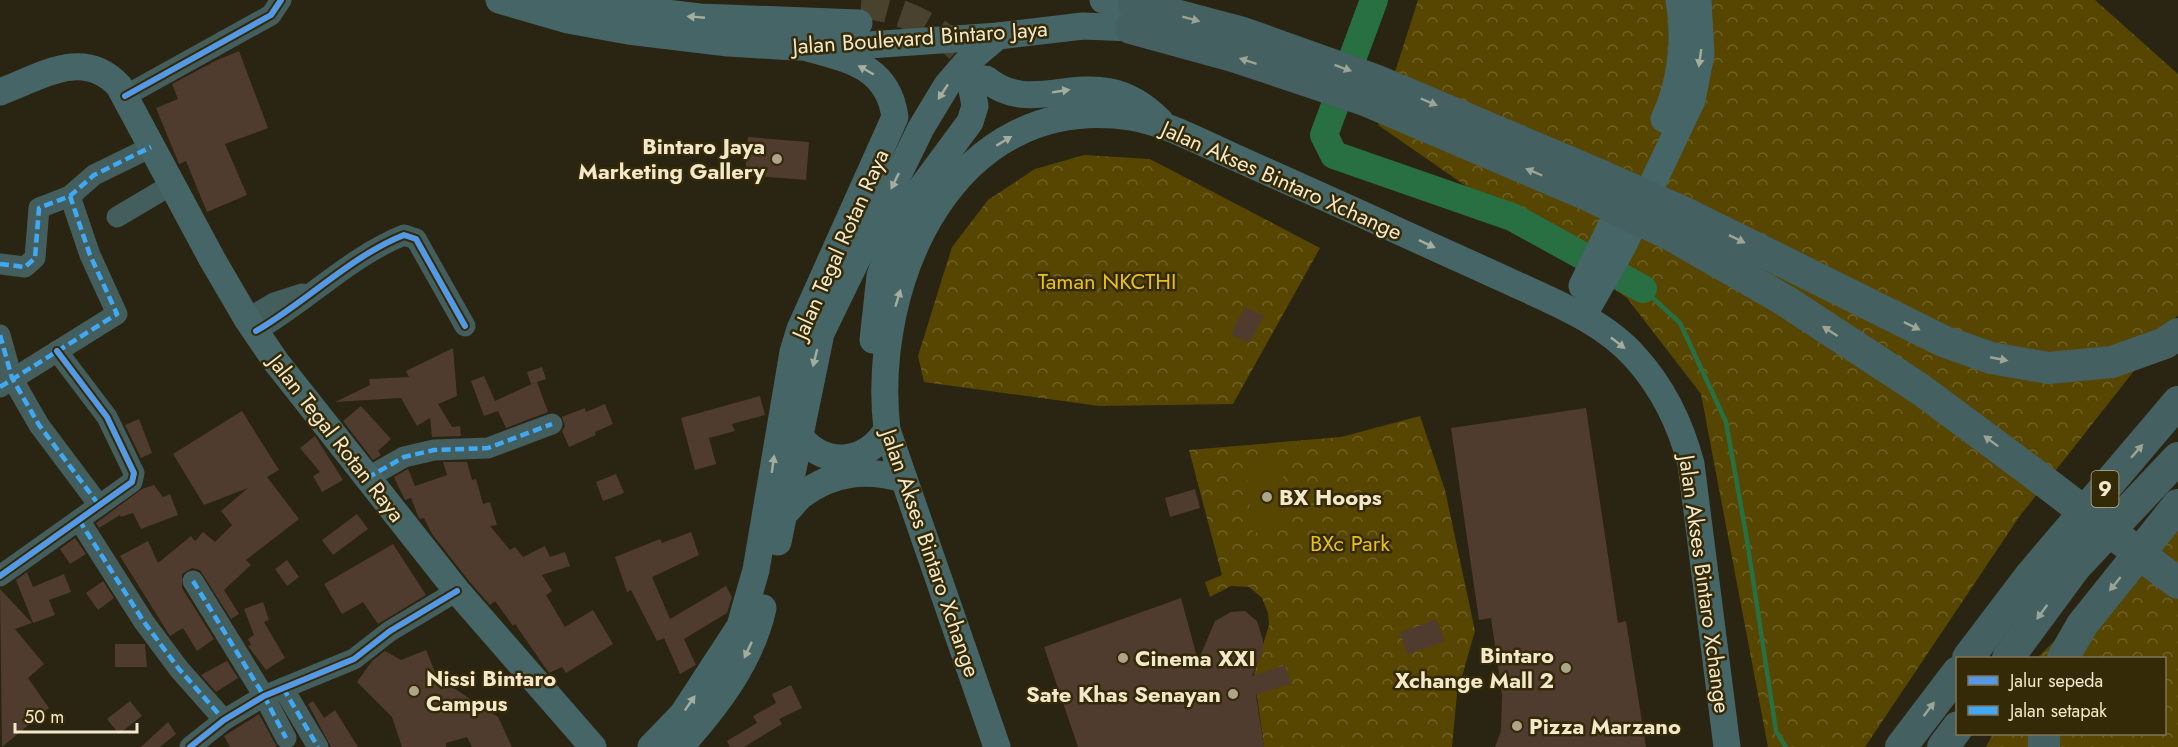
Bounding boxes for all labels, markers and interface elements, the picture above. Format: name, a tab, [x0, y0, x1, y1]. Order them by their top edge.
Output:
one-way arrow	[686, 12, 705, 22]
street label: Jalan Boulevard Bintaro Jaya	[788, 12, 1049, 62]
one-way arrow	[1182, 15, 1200, 24]
one-way arrow	[1695, 49, 1704, 68]
one-way arrow	[1239, 55, 1257, 65]
one-way arrow	[1334, 64, 1352, 74]
one-way arrow	[858, 65, 875, 76]
one-way arrow	[938, 84, 949, 100]
one-way arrow	[1052, 87, 1071, 96]
one-way arrow	[1420, 98, 1437, 107]
street label: Jalan Akses Bintaro Xchange	[1154, 111, 1407, 248]
place label: Bintaro Jaya Marketing Gallery	[578, 130, 766, 187]
one-way arrow	[996, 136, 1012, 147]
street label: Jalan Tegal Rotan Raya	[782, 144, 896, 347]
marker: Bintaro Jaya Marketing Gallery	[770, 152, 784, 166]
one-way arrow	[1524, 167, 1542, 177]
one-way arrow	[890, 172, 900, 189]
one-way arrow	[1729, 234, 1746, 244]
one-way arrow	[1418, 239, 1435, 248]
park label: Taman NKCTHI	[1038, 265, 1176, 297]
one-way arrow	[894, 289, 903, 307]
one-way arrow	[1903, 321, 1920, 330]
one-way arrow	[1822, 325, 1838, 336]
one-way arrow	[1610, 336, 1625, 348]
street label: Jalan Tegal Rotan Raya	[259, 345, 413, 529]
one-way arrow	[809, 349, 819, 367]
one-way arrow	[1990, 355, 2009, 364]
street label: Jalan Akses Bintaro Xchange	[873, 422, 989, 681]
one-way arrow	[1983, 436, 1998, 448]
one-way arrow	[2130, 444, 2144, 459]
street label: Jalan Akses Bintaro Xchange	[1671, 450, 1739, 715]
one-way arrow	[768, 454, 777, 473]
road number: 9	[2092, 471, 2118, 507]
place label: BX Hoops	[1279, 481, 1382, 513]
marker: BX Hoops	[1260, 490, 1274, 504]
park label: BXc Park	[1310, 527, 1390, 559]
one-way arrow	[2109, 576, 2122, 592]
one-way arrow	[2036, 605, 2048, 620]
place label: Bintaro Xchange Mall 2	[1395, 639, 1554, 696]
one-way arrow	[744, 641, 753, 658]
place label: Cinema XXI	[1135, 642, 1255, 674]
marker: Cinema XXI	[1116, 651, 1130, 665]
legend	[1956, 657, 2166, 735]
marker: Bintaro Xchange Mall 2	[1559, 661, 1573, 675]
place label: Nissi Bintaro Campus	[426, 662, 556, 719]
text: Jalur sepeda	[2008, 668, 2103, 694]
place label: Sate Khas Senayan	[1026, 678, 1221, 710]
marker: Nissi Bintaro Campus	[407, 684, 421, 698]
marker: Sate Khas Senayan	[1226, 687, 1240, 701]
scale bar	[15, 696, 136, 734]
one-way arrow	[684, 696, 696, 712]
text: Jalan setapak	[2008, 698, 2107, 724]
one-way arrow	[1923, 702, 1935, 718]
text: 50 m	[24, 704, 64, 730]
place label: Pizza Marzano	[1529, 710, 1681, 742]
marker: Pizza Marzano	[1510, 719, 1524, 733]

